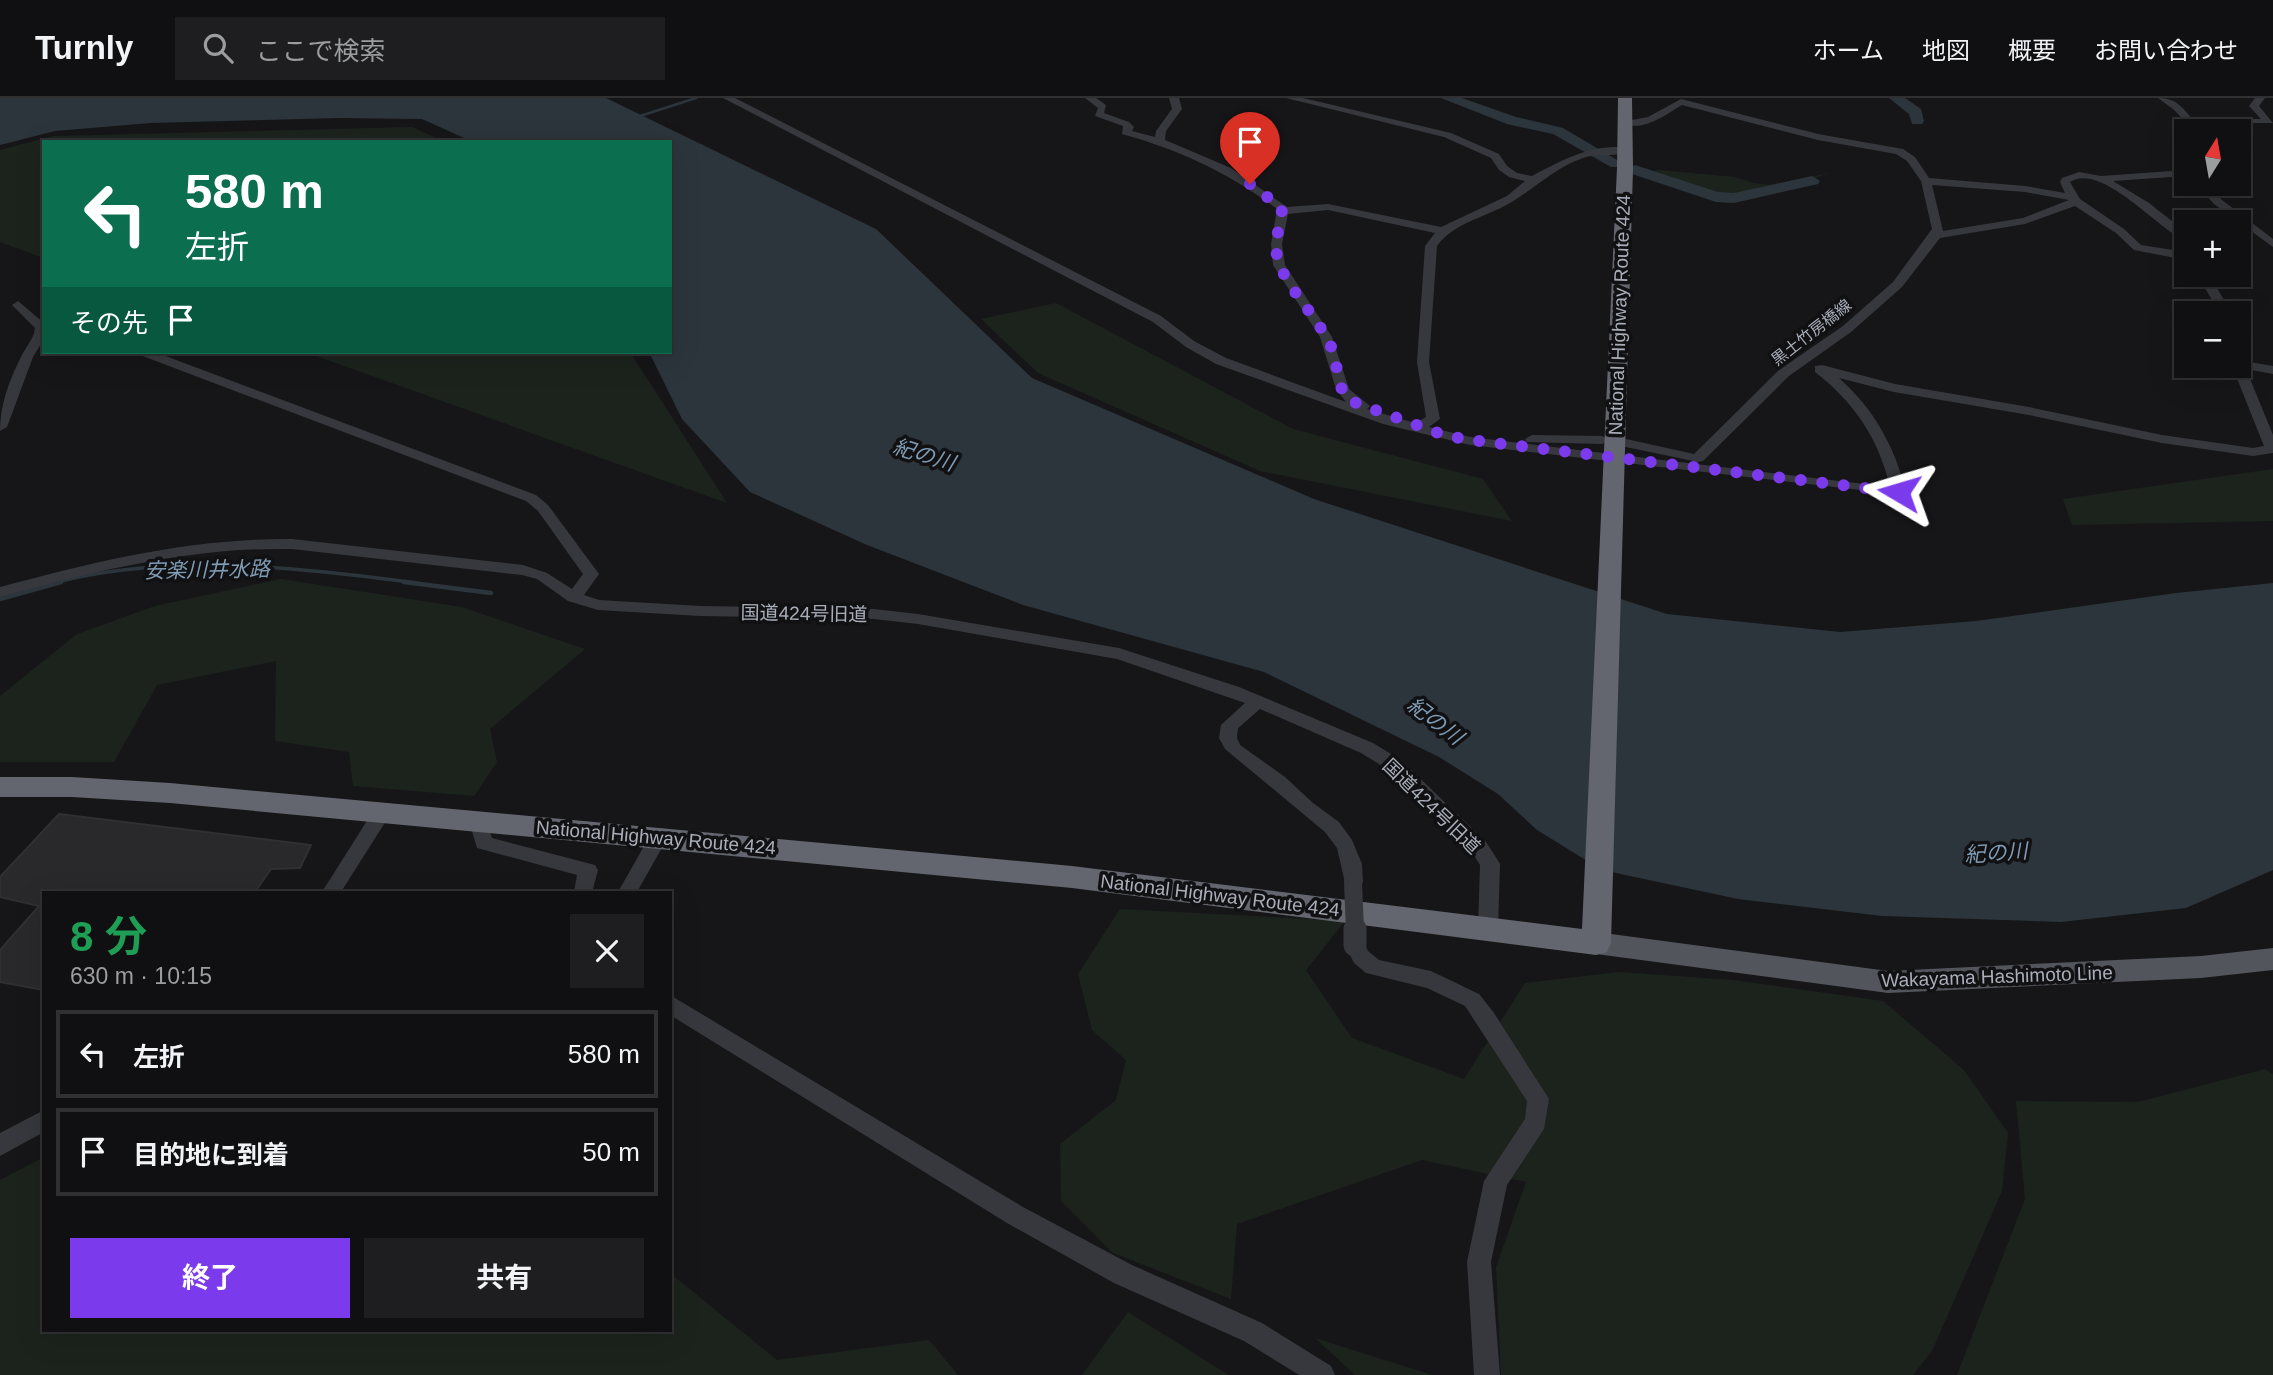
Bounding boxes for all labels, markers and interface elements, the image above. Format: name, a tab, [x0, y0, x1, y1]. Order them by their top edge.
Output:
search box	[175, 17, 665, 80]
text: Turnly	[35, 29, 133, 66]
icon: search	[199, 29, 237, 67]
text: ここで検索	[255, 36, 385, 66]
text: ホーム	[1813, 37, 1884, 64]
text: 地図	[1922, 37, 1970, 64]
text: 概要	[2008, 37, 2056, 64]
text: お問い合わせ	[2094, 37, 2238, 64]
pin	[1220, 112, 1280, 184]
north arrow	[2174, 119, 2250, 196]
map controls	[2174, 119, 2251, 378]
icon: arrive	[1231, 123, 1269, 161]
text: 580 m	[185, 164, 324, 218]
icon: left	[70, 168, 161, 259]
street label: National Highway Route 424	[1605, 194, 1634, 436]
button: +	[2174, 210, 2251, 287]
text: 左折	[185, 229, 249, 265]
street label: 黒土竹房橋線	[1768, 296, 1854, 369]
icon: arrive	[162, 301, 200, 339]
button: −	[2174, 301, 2251, 378]
text: その先	[70, 308, 148, 338]
water label: 紀の川	[891, 434, 960, 475]
position arrow	[1862, 455, 1936, 529]
water label: 安楽川井水路	[144, 557, 272, 582]
street label: 国道424号旧道	[740, 602, 868, 625]
water label: 紀の川	[1403, 692, 1469, 750]
street label: 国道424号旧道	[1379, 755, 1485, 858]
street label: National Highway Route 424	[535, 817, 777, 858]
water label: 紀の川	[1964, 839, 2030, 866]
street label: National Highway Route 424	[1099, 870, 1341, 921]
text: 8 分	[70, 913, 147, 960]
button: close	[570, 914, 644, 988]
street label: Wakayama Hashimoto Line	[1881, 962, 2113, 991]
text: 630 m · 10:15	[70, 963, 212, 989]
icon: left	[74, 1035, 112, 1073]
text: 580 m	[568, 1039, 640, 1069]
text: 左折	[133, 1042, 185, 1072]
icon: arrive	[74, 1133, 112, 1171]
text: 50 m	[582, 1137, 640, 1167]
text: 目的地に到着	[133, 1140, 289, 1170]
button: 終了	[70, 1238, 350, 1318]
button: 共有	[364, 1238, 644, 1318]

